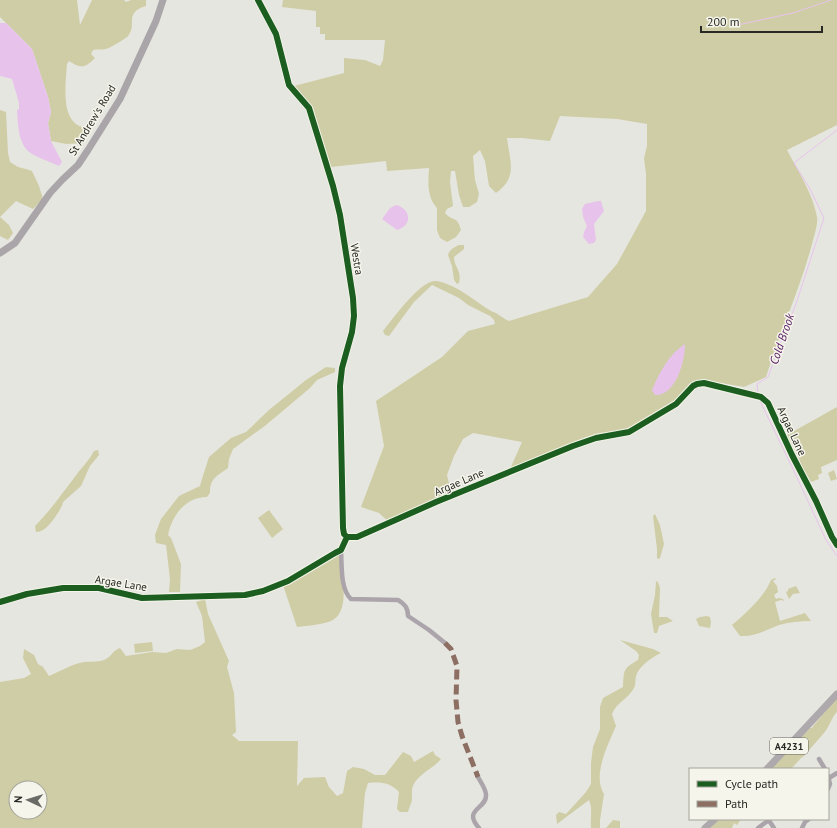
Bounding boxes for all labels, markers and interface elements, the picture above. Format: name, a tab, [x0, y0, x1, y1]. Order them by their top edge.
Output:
scale bar	[701, 8, 822, 34]
text: 200 m	[707, 14, 740, 29]
street label: St Andrew's Road	[65, 82, 119, 158]
street label: Westra	[348, 242, 366, 276]
water label: Cold Brook	[766, 311, 797, 366]
street label: Argae Lane	[775, 404, 810, 458]
street label: Argae Lane	[432, 465, 486, 499]
street label: Argae Lane	[94, 572, 148, 594]
road number: A4231	[770, 738, 808, 754]
legend	[689, 768, 829, 820]
text: Cycle path	[725, 776, 778, 791]
north arrow	[8, 780, 48, 820]
text: N	[11, 795, 25, 803]
text: Path	[725, 796, 748, 811]

